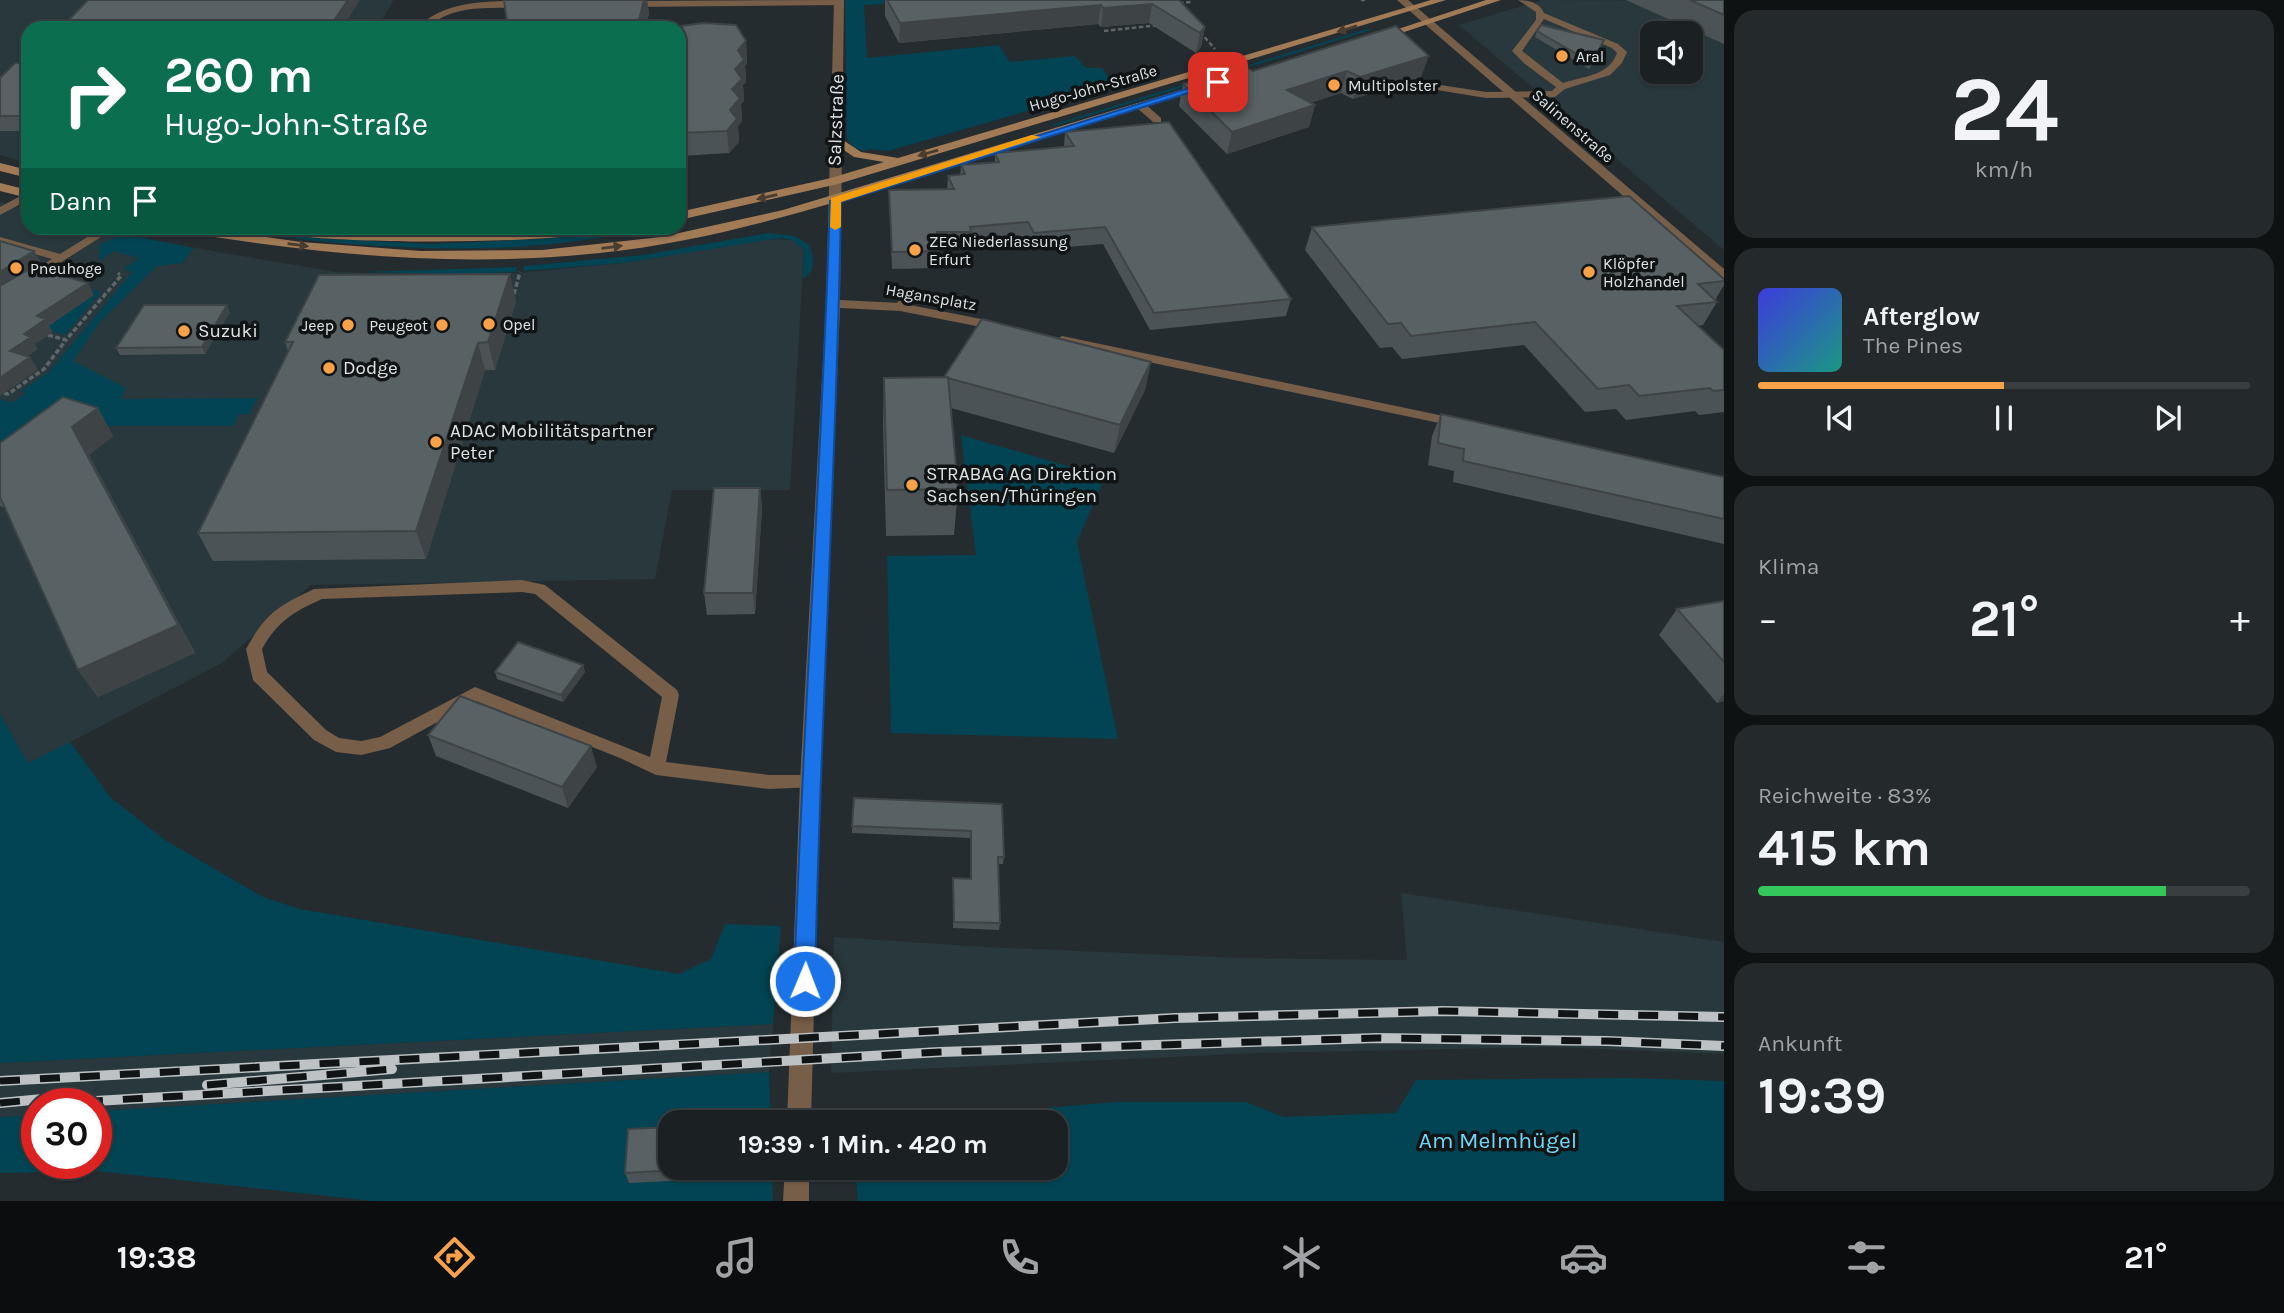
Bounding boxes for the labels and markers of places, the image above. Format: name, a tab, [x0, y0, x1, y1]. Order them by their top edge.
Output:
place label: Aral	[1576, 47, 1604, 66]
marker: Aral	[1554, 48, 1570, 64]
pin	[1188, 52, 1248, 112]
place label: Multipolster	[1348, 76, 1438, 95]
marker: Multipolster	[1326, 77, 1342, 93]
place label: ZEG Niederlassung Erfurt	[929, 232, 1067, 269]
marker: ZEG Niederlassung Erfurt	[907, 242, 923, 258]
place label: Klöpfer Holzhandel	[1603, 254, 1685, 291]
place label: Pneuhoge	[30, 259, 102, 278]
marker: Pneuhoge	[8, 260, 24, 276]
marker: Klöpfer Holzhandel	[1581, 264, 1597, 280]
place label: Opel	[503, 315, 535, 334]
place label: Jeep	[302, 316, 334, 335]
place label: Peugeot	[369, 316, 428, 335]
marker: Opel	[481, 316, 497, 332]
marker: Jeep	[340, 317, 356, 333]
marker: Peugeot	[434, 317, 450, 333]
place label: Suzuki	[198, 320, 258, 342]
marker: Suzuki	[176, 323, 192, 339]
place label: Dodge	[343, 357, 398, 379]
marker: Dodge	[321, 360, 337, 376]
place label: ADAC Mobilitätspartner Peter	[450, 420, 653, 464]
marker: ADAC Mobilitätspartner Peter	[428, 434, 444, 450]
place label: STRABAG AG Direktion Sachsen/Thüringen	[926, 463, 1117, 507]
marker: STRABAG AG Direktion Sachsen/Thüringen	[904, 477, 920, 493]

